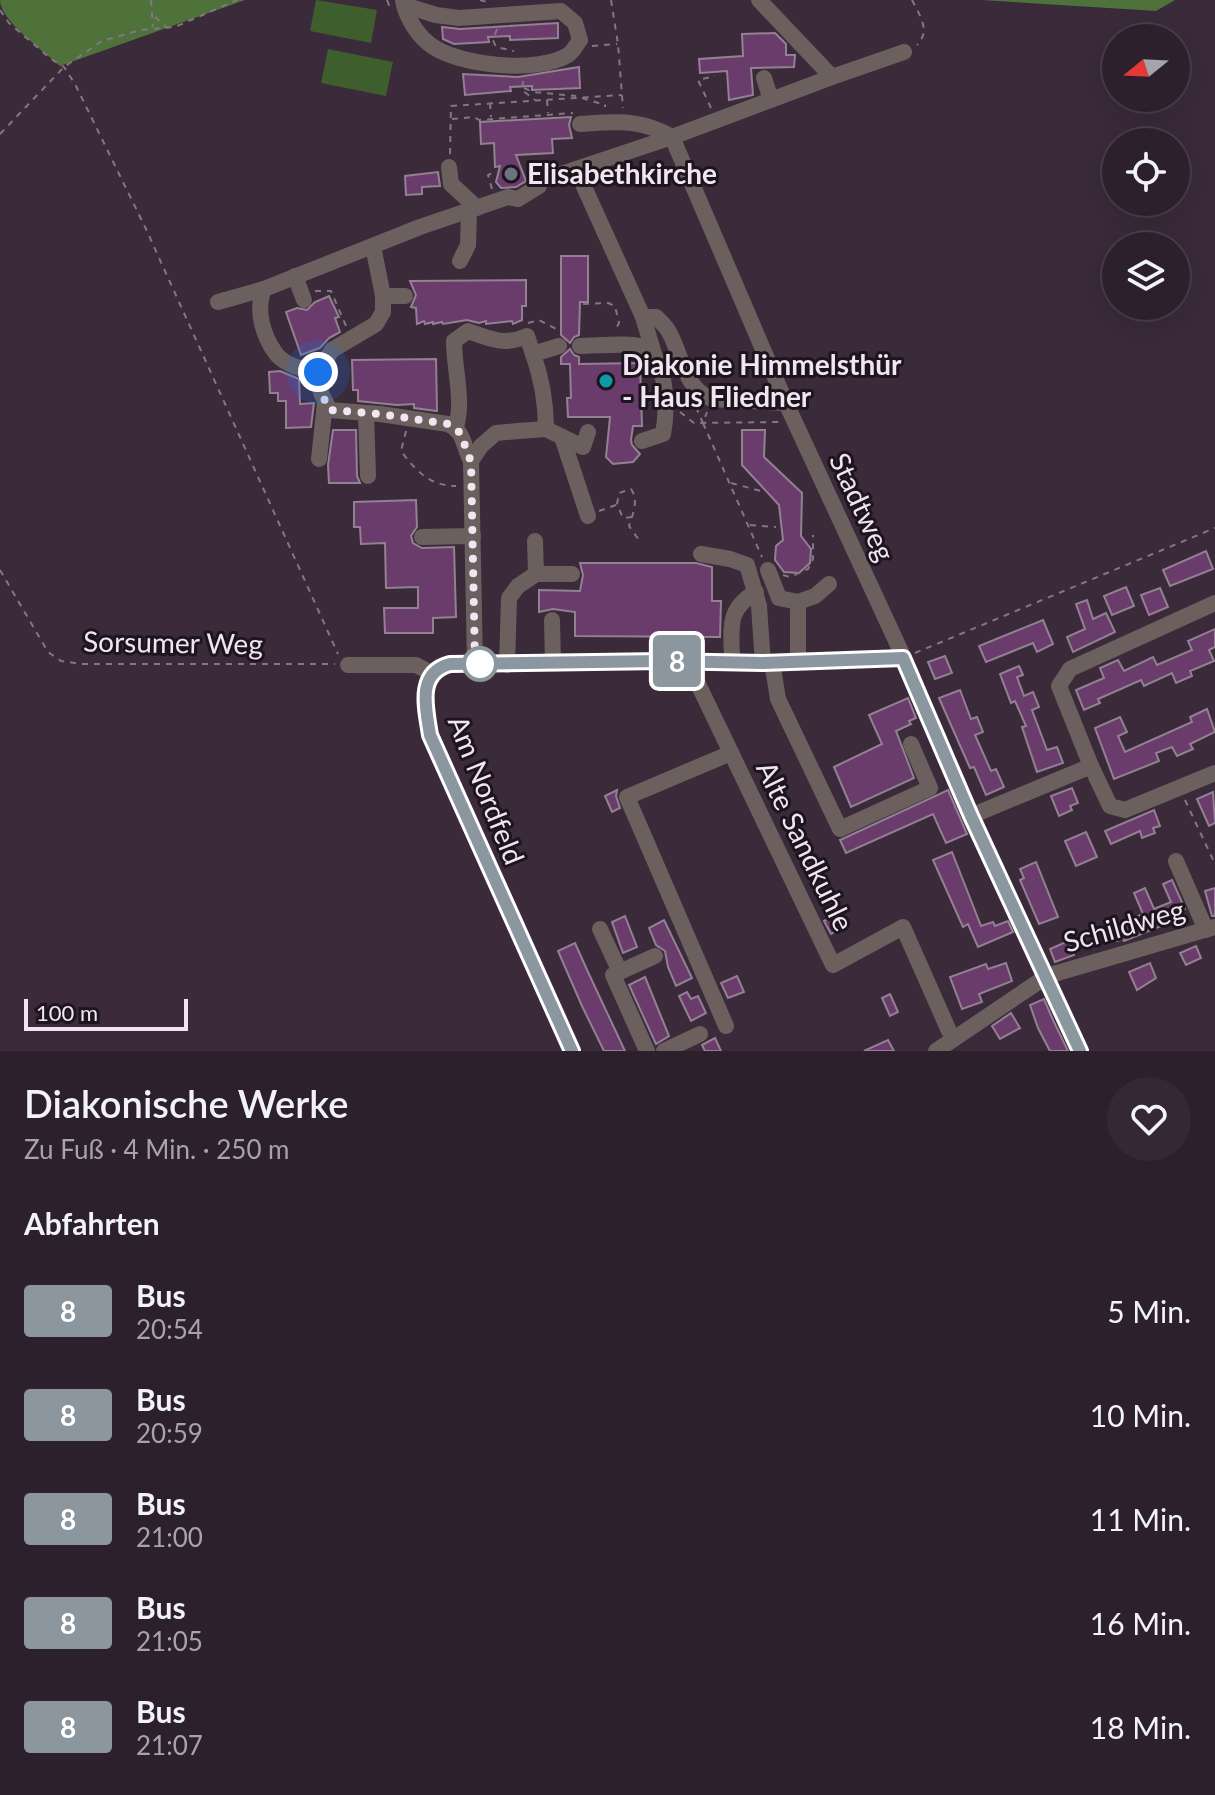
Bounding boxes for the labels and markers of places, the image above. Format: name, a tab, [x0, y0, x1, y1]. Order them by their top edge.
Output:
place label: Elisabethkirche	[527, 156, 717, 190]
marker: Elisabethkirche	[502, 165, 520, 183]
place label: Diakonie Himmelsthür - Haus Fliedner	[622, 347, 902, 413]
marker: Diakonie Himmelsthür - Haus Fliedner	[597, 372, 615, 390]
unlabelled marker	[463, 647, 497, 681]

